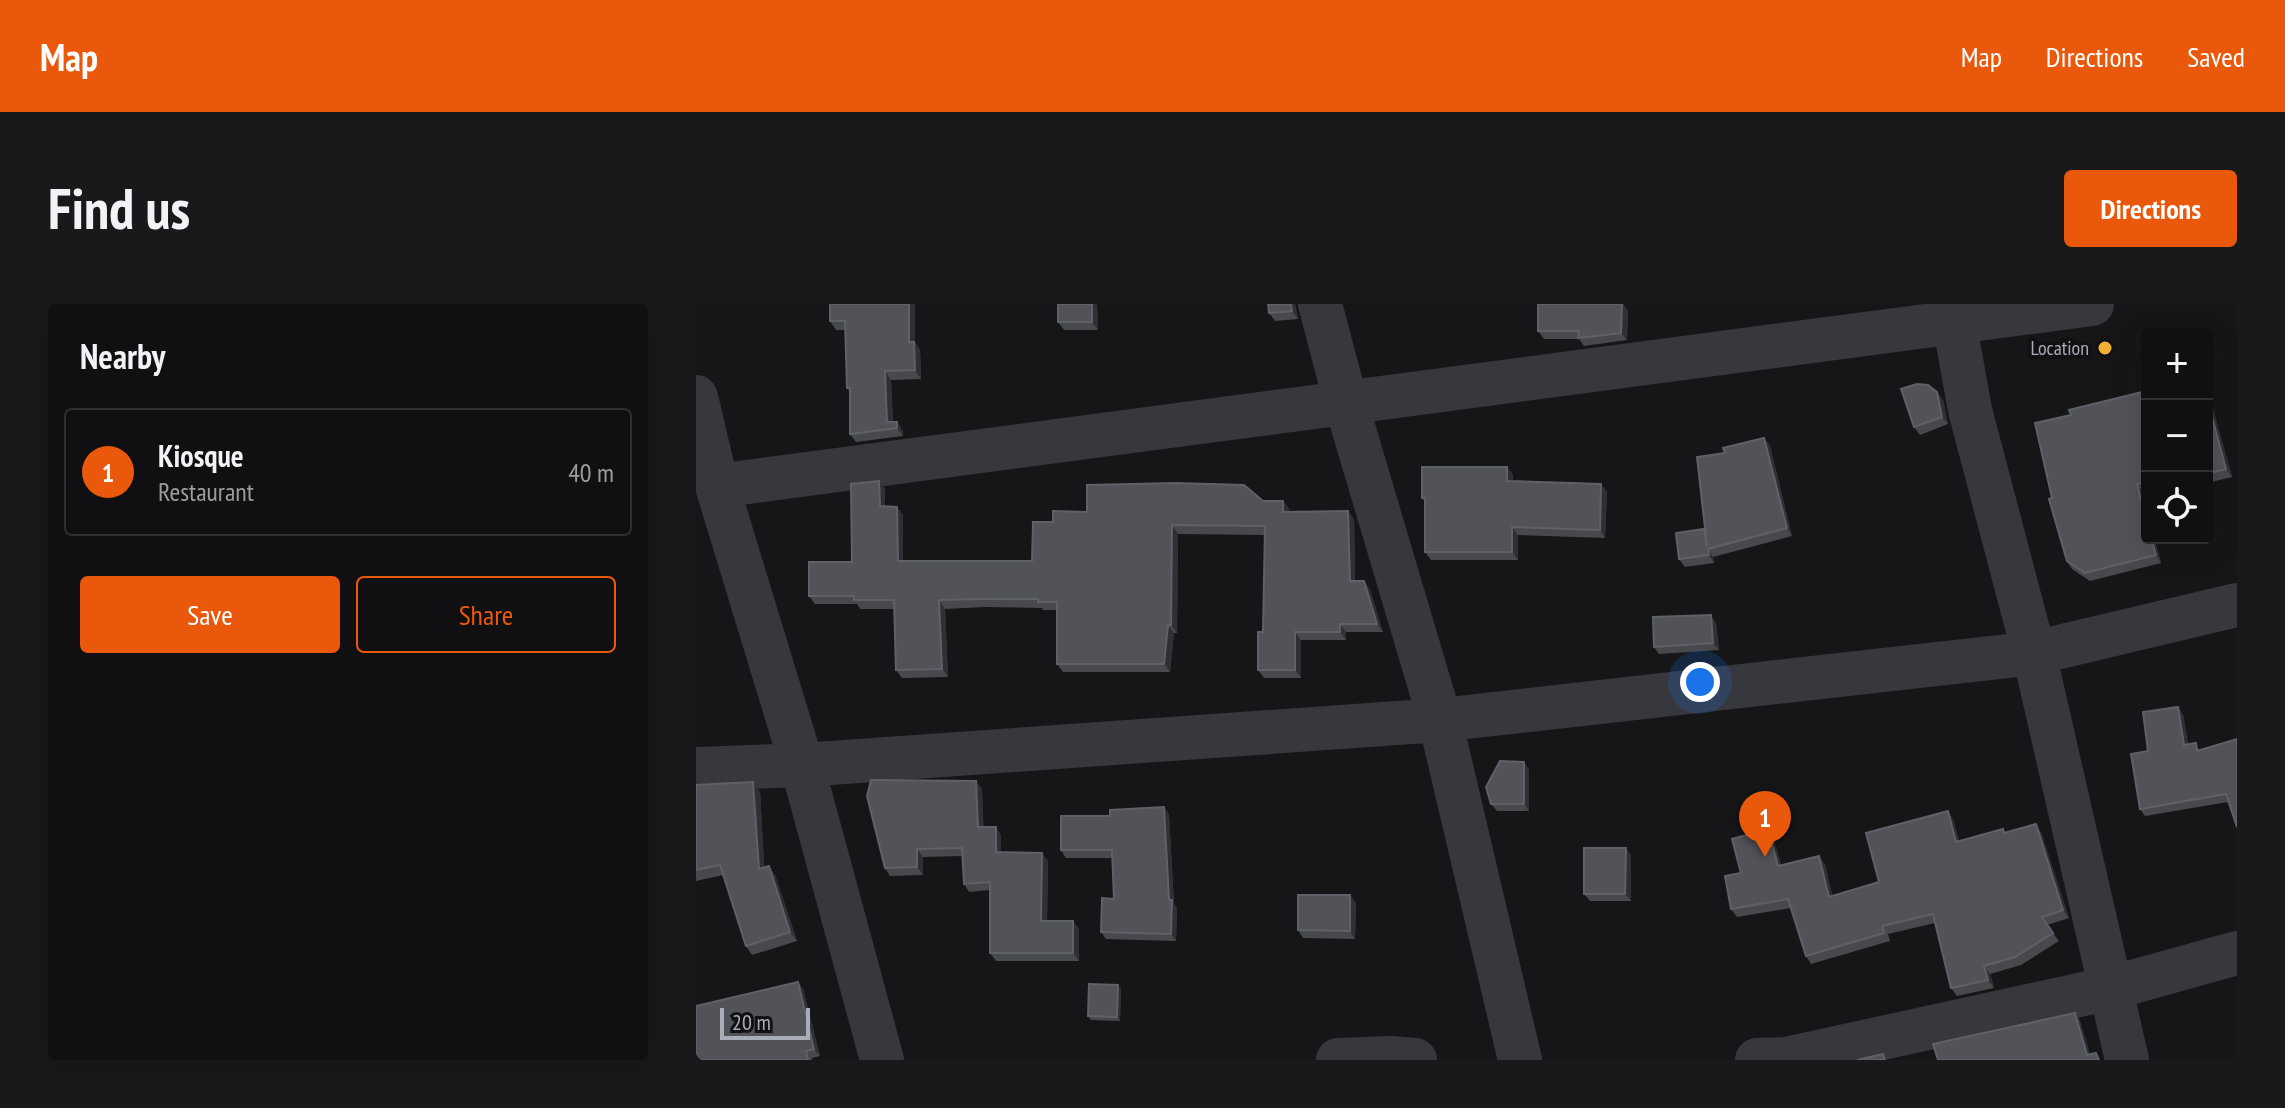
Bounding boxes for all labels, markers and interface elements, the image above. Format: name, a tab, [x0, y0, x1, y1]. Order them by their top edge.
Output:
text: Map	[40, 32, 98, 81]
text: Map	[1961, 38, 2002, 75]
text: Directions	[2046, 38, 2143, 75]
text: Saved	[2187, 38, 2245, 75]
button: Directions	[2064, 170, 2237, 247]
text: Find us	[48, 172, 190, 244]
map controls	[2141, 328, 2213, 544]
button: +	[2141, 328, 2213, 400]
text: Nearby	[80, 334, 165, 378]
place label: Location	[2031, 335, 2089, 361]
marker: Location	[2096, 339, 2114, 357]
button: −	[2141, 400, 2213, 472]
text: Kiosque	[158, 436, 244, 475]
text: 1	[102, 456, 114, 489]
text: 40 m	[568, 456, 614, 489]
button: locate	[2141, 472, 2213, 544]
text: Restaurant	[158, 475, 254, 508]
button: Save	[80, 576, 340, 653]
button: Share	[356, 576, 616, 653]
your location	[1680, 662, 1720, 702]
pin: 1	[1739, 791, 1791, 857]
scale bar	[720, 1004, 810, 1040]
text: 20 m	[732, 1008, 771, 1036]

